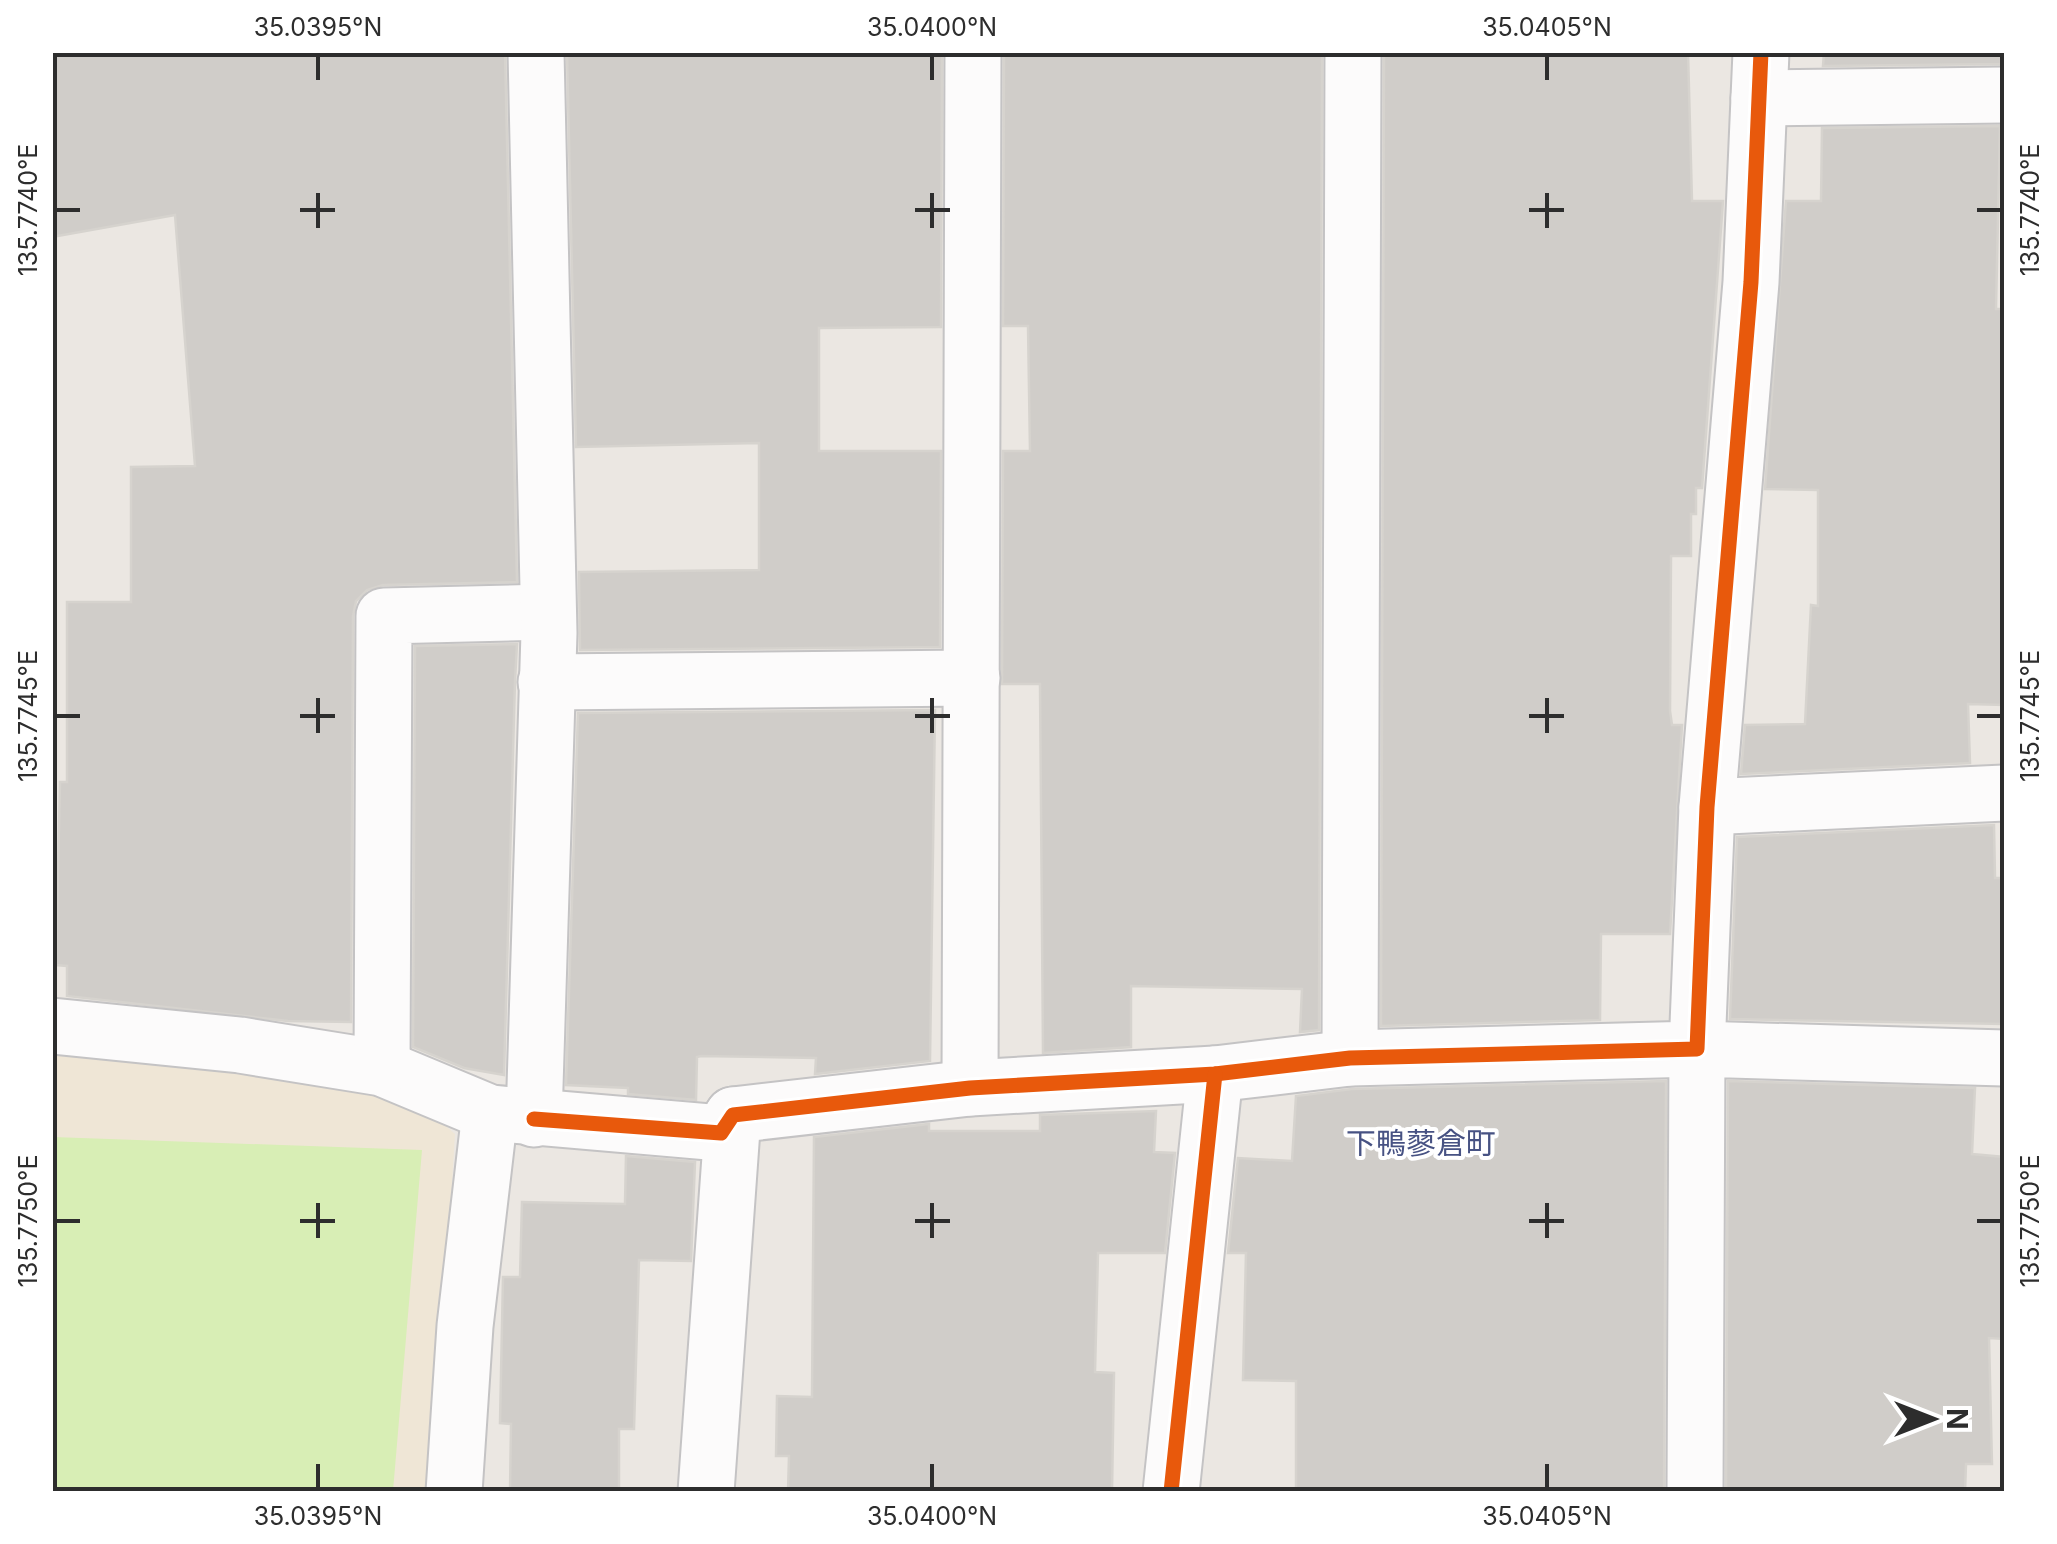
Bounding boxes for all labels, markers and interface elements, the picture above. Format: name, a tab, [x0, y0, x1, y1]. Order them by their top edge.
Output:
text: 35.0395°N	[254, 12, 382, 42]
text: 35.0400°N	[867, 12, 997, 42]
text: 35.0405°N	[1482, 12, 1612, 42]
text: 135.7740°E	[13, 144, 43, 276]
text: 135.7740°E	[2015, 144, 2045, 276]
text: 135.7745°E	[13, 650, 43, 782]
text: 135.7745°E	[2015, 650, 2045, 782]
district label: 下鴨蓼倉町	[1346, 1125, 1496, 1161]
text: 135.7750°E	[13, 1155, 43, 1287]
text: 135.7750°E	[2015, 1155, 2045, 1287]
north arrow	[1882, 1369, 1982, 1469]
text: N	[1940, 1408, 1974, 1430]
text: 35.0395°N	[254, 1501, 382, 1531]
text: 35.0400°N	[867, 1501, 997, 1531]
text: 35.0405°N	[1482, 1501, 1612, 1531]

